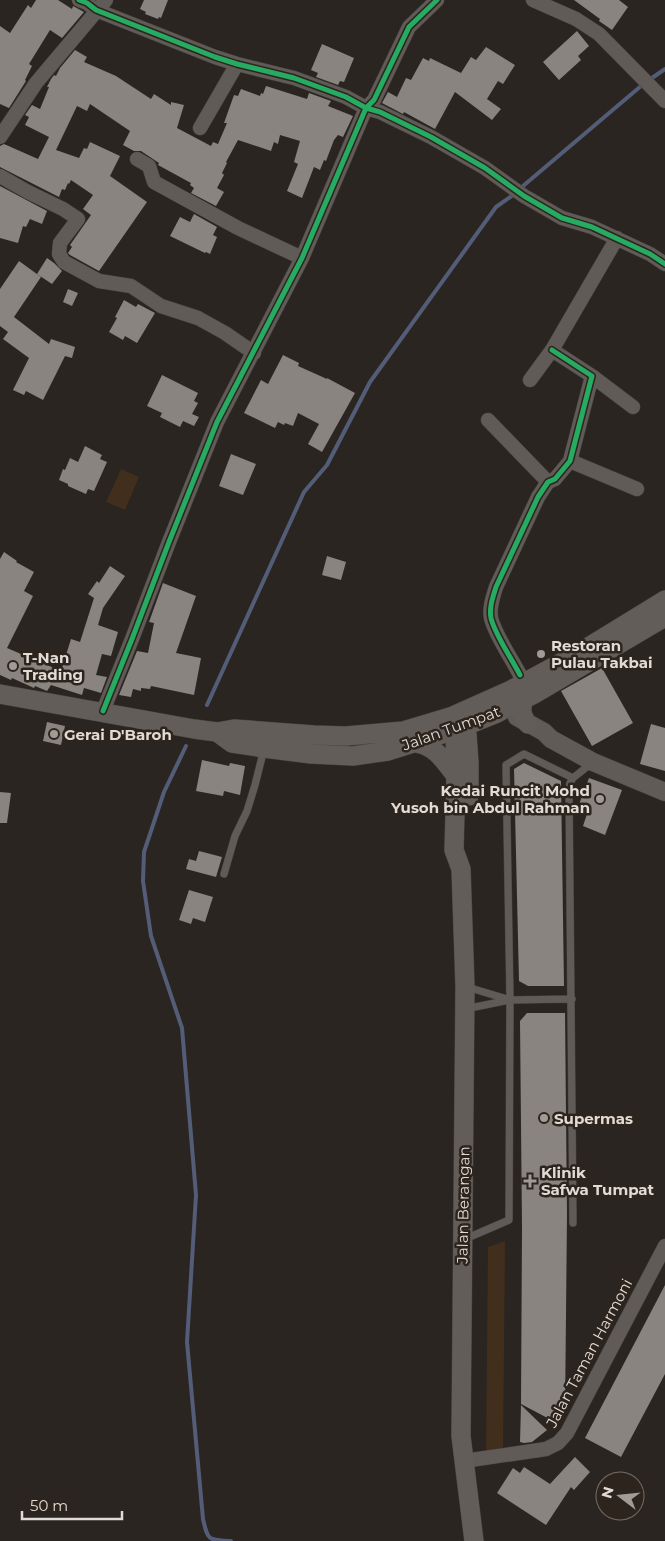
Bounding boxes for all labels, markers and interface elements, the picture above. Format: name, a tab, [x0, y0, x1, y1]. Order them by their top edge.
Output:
place label: Restoran Pulau Takbai	[551, 636, 653, 672]
place label: T-Nan Trading	[23, 648, 83, 684]
marker: Restoran Pulau Takbai	[535, 648, 547, 660]
marker: T-Nan Trading	[7, 660, 19, 672]
street label: Jalan Tumpat	[399, 701, 503, 755]
place label: Gerai D'Baroh	[64, 725, 172, 744]
marker: Gerai D'Baroh	[48, 728, 60, 740]
place label: Kedai Runcit Mohd Yusoh bin Abdul Rahman	[390, 781, 590, 817]
marker: Kedai Runcit Mohd Yusoh bin Abdul Rahman	[594, 793, 606, 805]
place label: Supermas	[554, 1109, 633, 1128]
marker: Supermas	[538, 1112, 550, 1124]
street label: Jalan Berangan	[452, 1146, 474, 1265]
place label: Klinik Safwa Tumpat	[541, 1163, 655, 1199]
marker: Klinik Safwa Tumpat	[523, 1174, 537, 1188]
street label: Jalan Taman Harmoni	[541, 1275, 636, 1431]
north arrow	[595, 1471, 645, 1521]
text: N	[597, 1484, 618, 1500]
scale bar	[22, 1488, 122, 1520]
text: 50 m	[30, 1496, 68, 1515]

